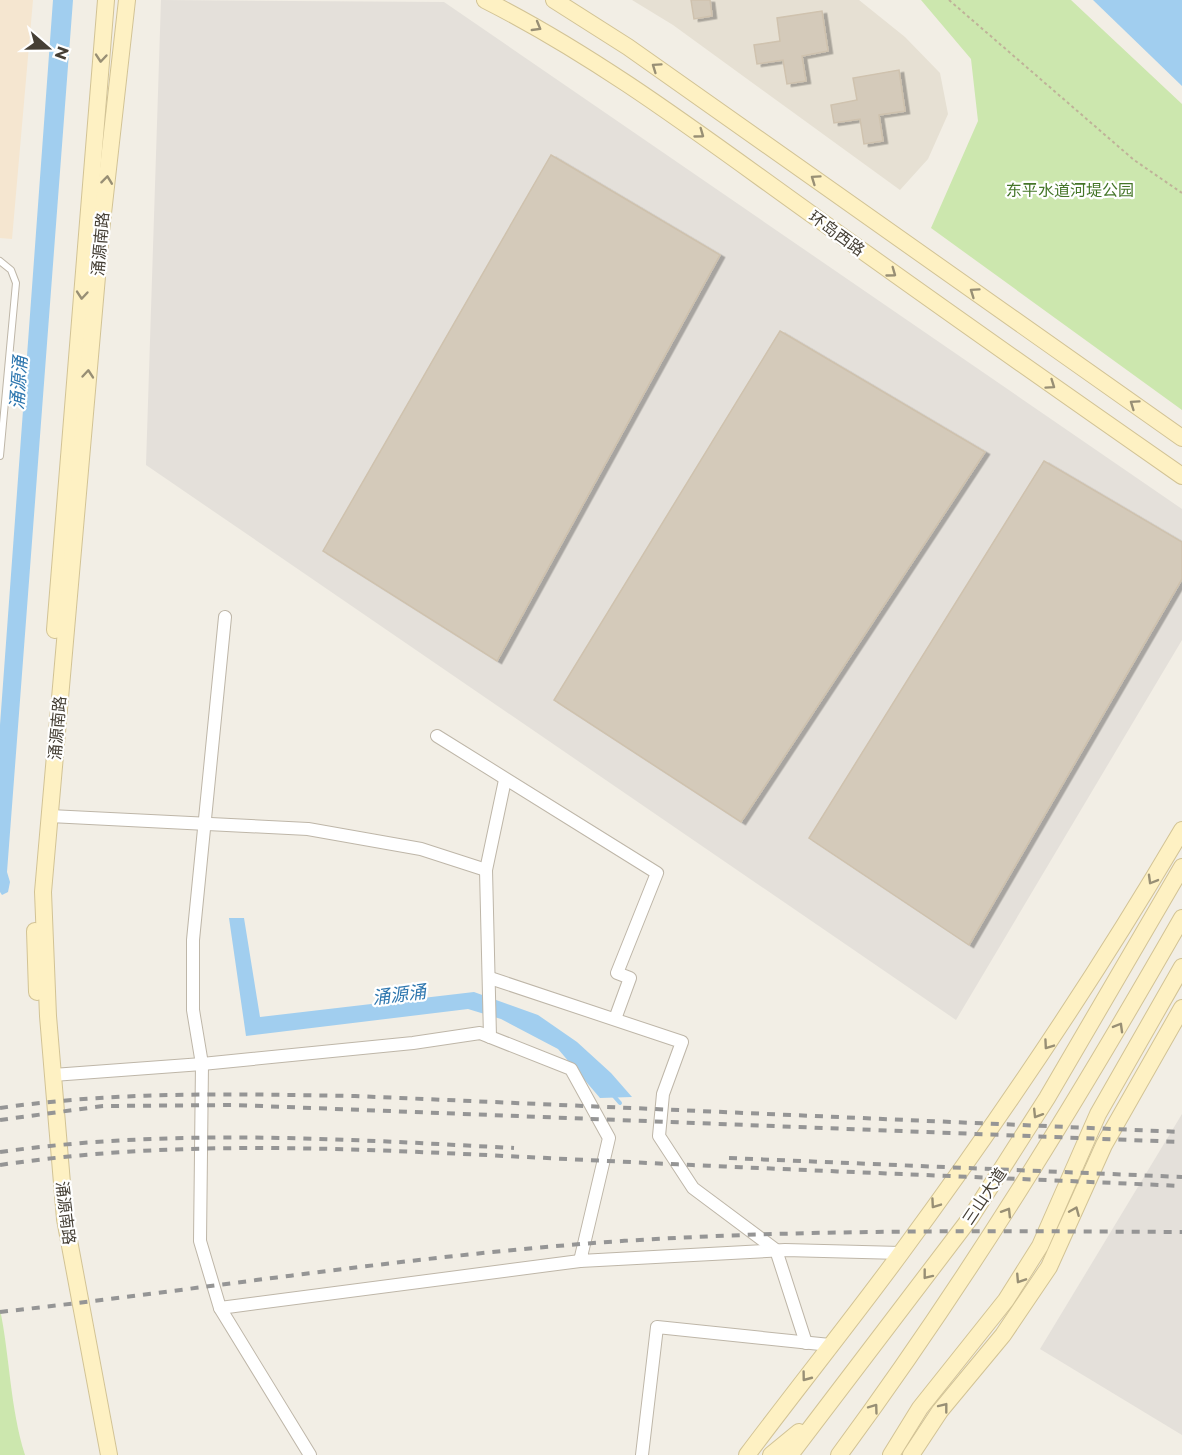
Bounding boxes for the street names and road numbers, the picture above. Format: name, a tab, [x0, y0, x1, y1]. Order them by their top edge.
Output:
street label: 环岛西路	[805, 207, 868, 260]
street label: 涌源南路	[88, 211, 113, 277]
street label: 涌源南路	[45, 695, 70, 761]
street label: 三山大道	[959, 1164, 1010, 1228]
street label: 涌源南路	[52, 1180, 79, 1246]

